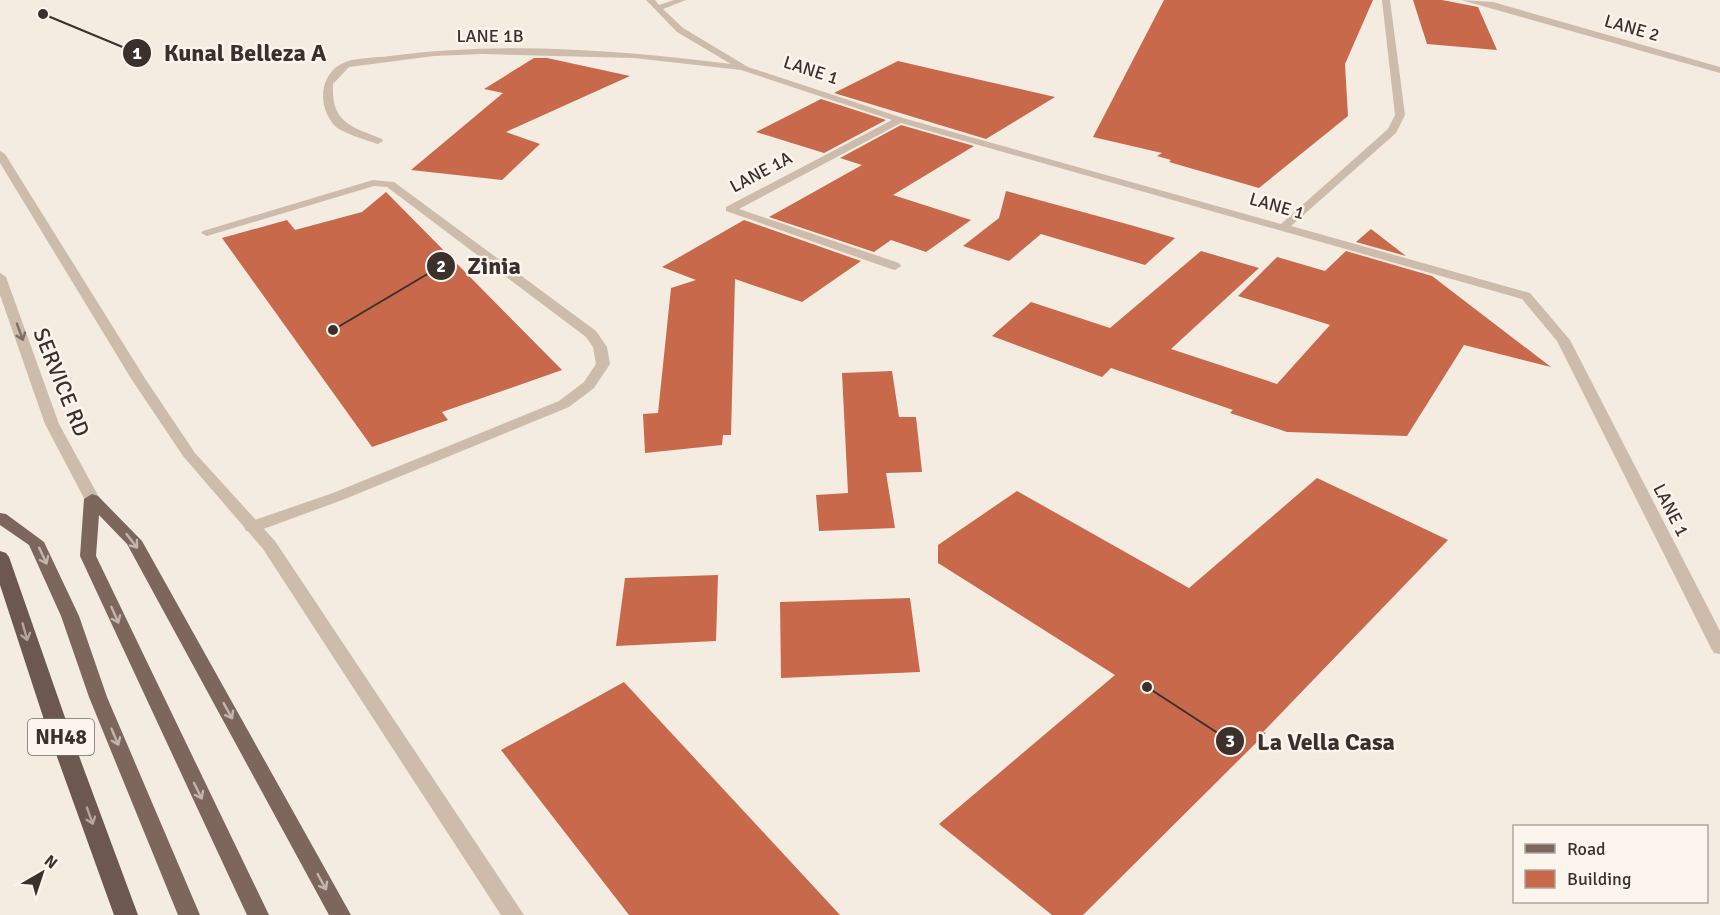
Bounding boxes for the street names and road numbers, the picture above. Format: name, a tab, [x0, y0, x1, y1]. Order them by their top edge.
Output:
street label: LANE 2	[1602, 10, 1662, 46]
street label: LANE 1B	[456, 25, 524, 47]
street label: LANE 1	[781, 51, 841, 89]
street label: LANE 1A	[726, 146, 796, 198]
street label: LANE 1	[1247, 188, 1307, 224]
street label: SERVICE RD	[28, 324, 96, 440]
street label: LANE 1	[1648, 480, 1694, 540]
road number: NH48	[28, 719, 94, 755]

